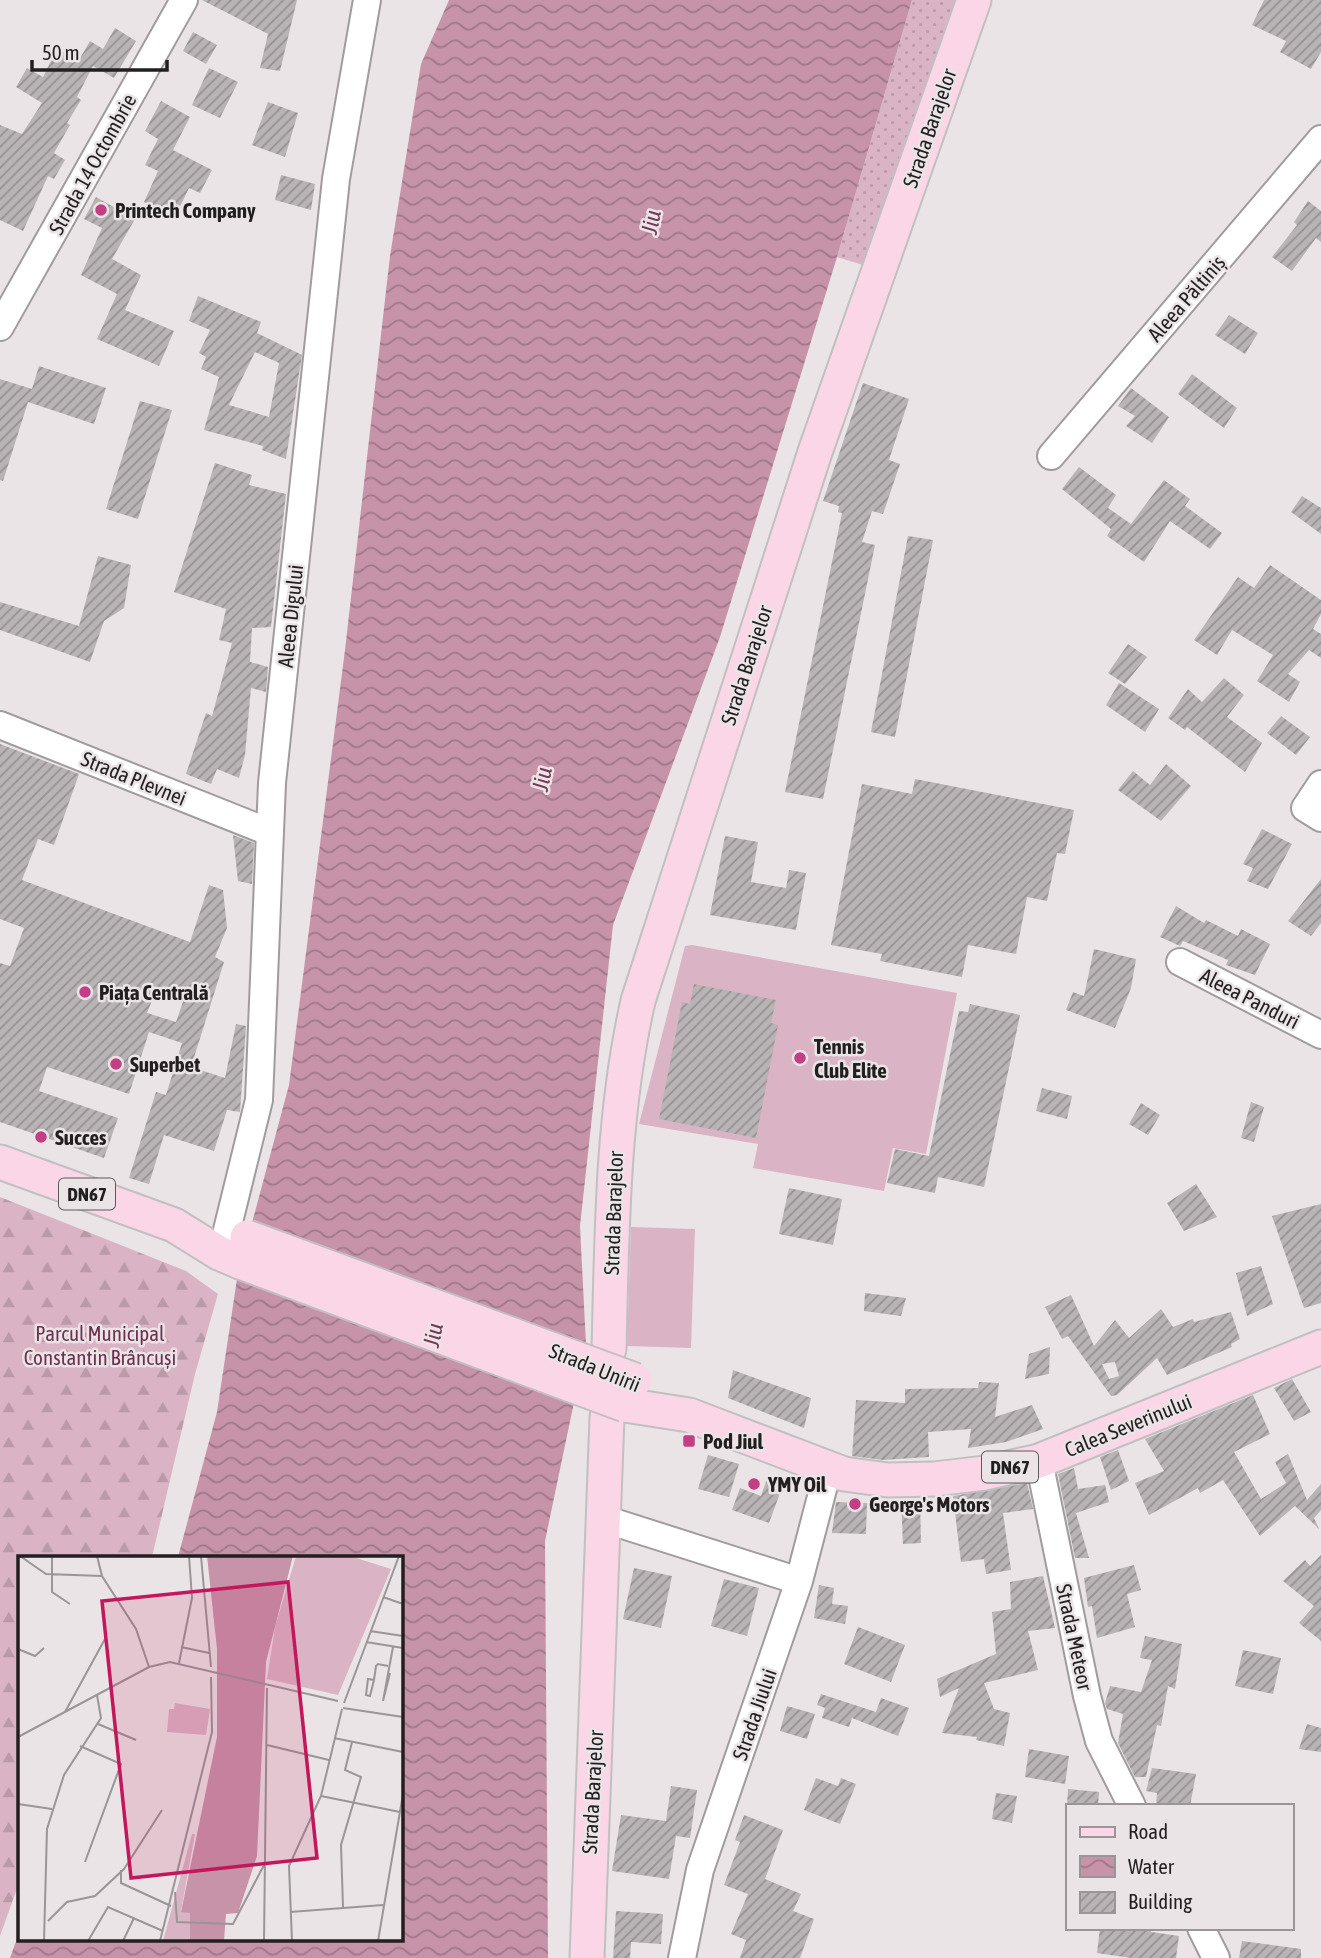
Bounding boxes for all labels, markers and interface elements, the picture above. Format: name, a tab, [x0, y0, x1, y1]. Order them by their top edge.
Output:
scale bar	[32, 28, 166, 72]
text: 50 m	[42, 40, 80, 64]
street label: Strada Barajelor	[897, 65, 961, 191]
street label: Strada 14 Octombrie	[43, 90, 141, 238]
place label: Printech Company	[115, 198, 256, 222]
marker: Printech Company	[93, 202, 109, 218]
water label: Jiu	[636, 208, 666, 237]
street label: Aleea Păltiniș	[1142, 250, 1230, 346]
street label: Aleea Digului	[273, 563, 307, 669]
street label: Strada Barajelor	[715, 602, 777, 728]
street label: Strada Plevnei	[78, 746, 190, 810]
water label: Jiu	[527, 765, 557, 794]
street label: Aleea Panduri	[1196, 963, 1304, 1033]
place label: Piața Centrală	[99, 980, 209, 1005]
marker: Piața Centrală	[77, 984, 93, 1000]
place label: Tennis Club Elite	[814, 1034, 887, 1082]
marker: Tennis Club Elite	[792, 1050, 808, 1066]
place label: Superbet	[130, 1052, 200, 1076]
marker: Superbet	[108, 1056, 124, 1072]
place label: Succes	[55, 1125, 107, 1149]
marker: Succes	[33, 1129, 49, 1145]
street label: Strada Barajelor	[599, 1150, 627, 1275]
road number: DN67	[59, 1178, 115, 1210]
park label: Parcul Municipal Constantin Brâncuși	[24, 1321, 176, 1369]
water label: Jiu	[418, 1321, 448, 1350]
street label: Strada Unirii	[546, 1338, 644, 1396]
street label: Calea Severinului	[1061, 1389, 1195, 1461]
place label: Pod Jiul	[703, 1429, 763, 1453]
marker: Pod Jiul	[681, 1433, 697, 1449]
road number: DN67	[982, 1452, 1038, 1483]
place label: YMY Oil	[767, 1472, 827, 1496]
marker: YMY Oil	[746, 1476, 762, 1492]
place label: George's Motors	[869, 1492, 990, 1516]
marker: George's Motors	[847, 1496, 863, 1512]
inset map	[18, 1556, 402, 1940]
street label: Strada Meteor	[1052, 1582, 1098, 1693]
street label: Strada Jiului	[727, 1665, 781, 1763]
street label: Strada Barajelor	[577, 1729, 607, 1855]
legend	[1066, 1804, 1293, 1930]
text: Road	[1128, 1819, 1168, 1843]
text: Water	[1128, 1854, 1175, 1878]
text: Building	[1128, 1889, 1192, 1913]

